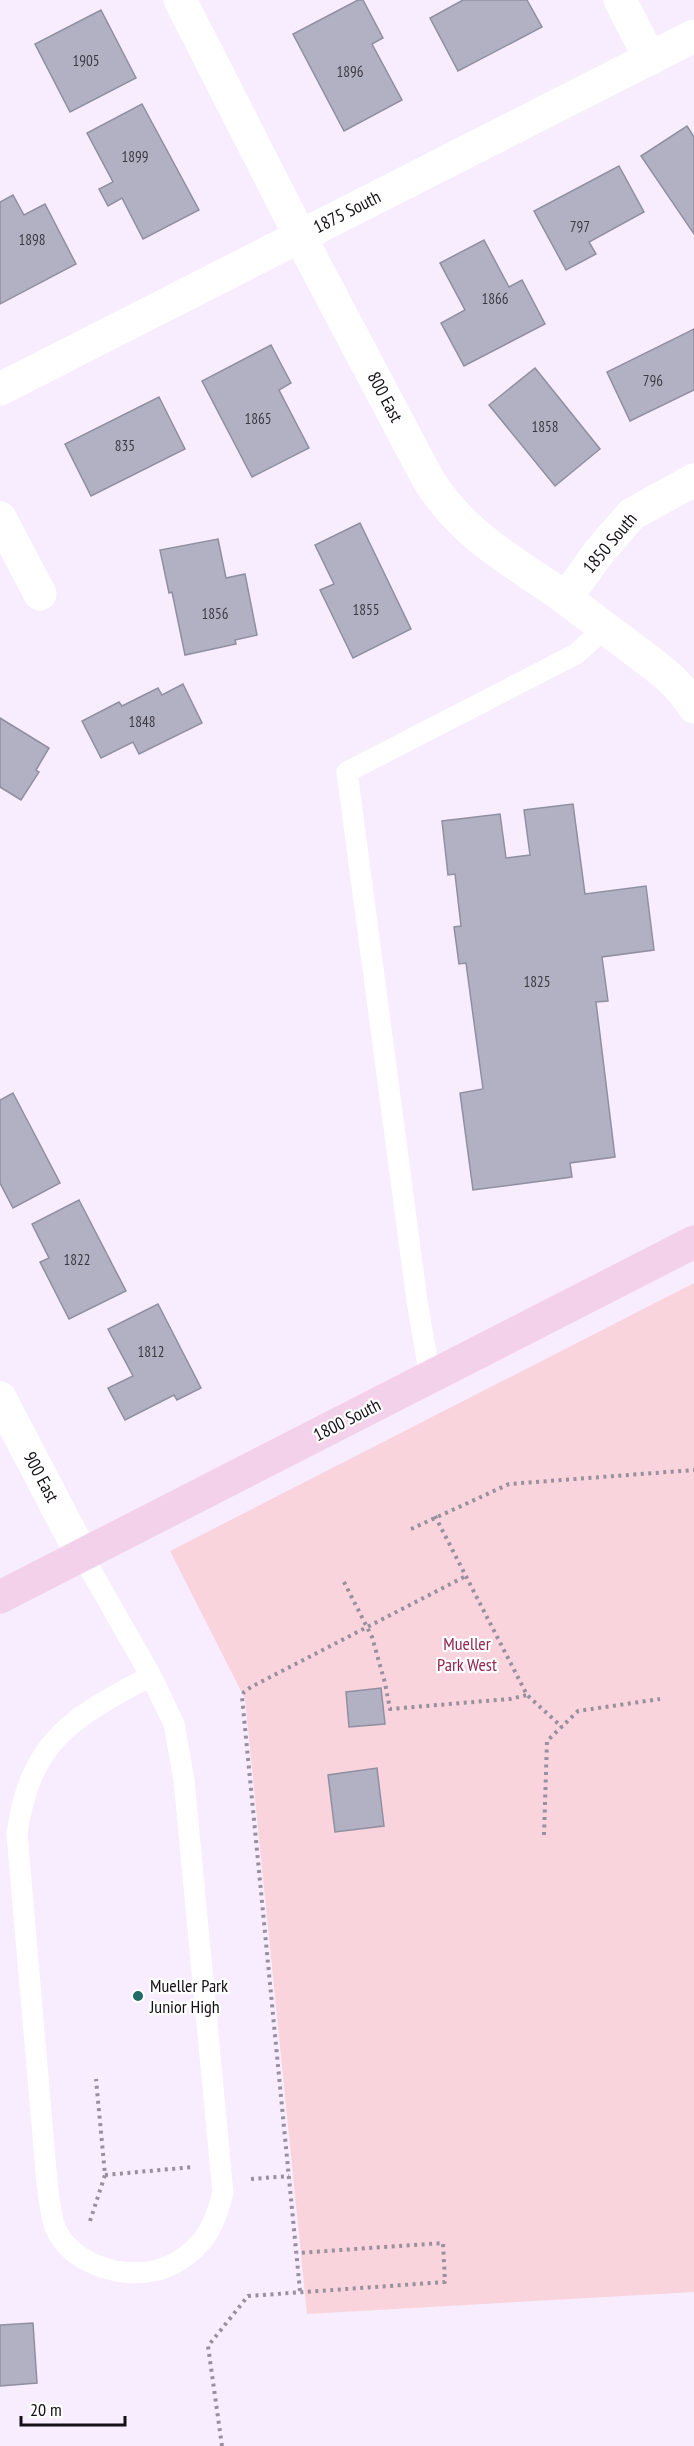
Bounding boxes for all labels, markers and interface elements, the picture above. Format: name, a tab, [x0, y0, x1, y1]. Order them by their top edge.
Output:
house number: 1905	[72, 51, 100, 70]
house number: 1896	[336, 62, 364, 81]
house number: 1899	[121, 147, 149, 166]
street label: 1875 South	[309, 185, 384, 238]
house number: 797	[570, 217, 590, 236]
house number: 1898	[18, 230, 46, 249]
house number: 1866	[481, 289, 509, 308]
street label: 800 East	[363, 367, 408, 426]
house number: 796	[643, 371, 663, 390]
house number: 1865	[244, 409, 272, 428]
house number: 1858	[531, 417, 559, 436]
house number: 835	[115, 436, 135, 455]
street label: 1850 South	[578, 508, 642, 578]
house number: 1855	[352, 600, 380, 619]
house number: 1856	[201, 604, 229, 623]
house number: 1848	[128, 712, 156, 731]
house number: 1825	[523, 972, 551, 991]
house number: 1822	[63, 1250, 91, 1269]
house number: 1812	[137, 1342, 165, 1361]
street label: 1800 South	[309, 1393, 384, 1446]
street label: 900 East	[19, 1447, 64, 1506]
park label: Mueller Park West	[437, 1632, 497, 1676]
place label: Mueller Park Junior High	[149, 1974, 228, 2018]
marker: Mueller Park Junior High	[131, 1989, 145, 2003]
scale bar	[21, 2389, 124, 2427]
text: 20 m	[30, 2398, 62, 2421]

